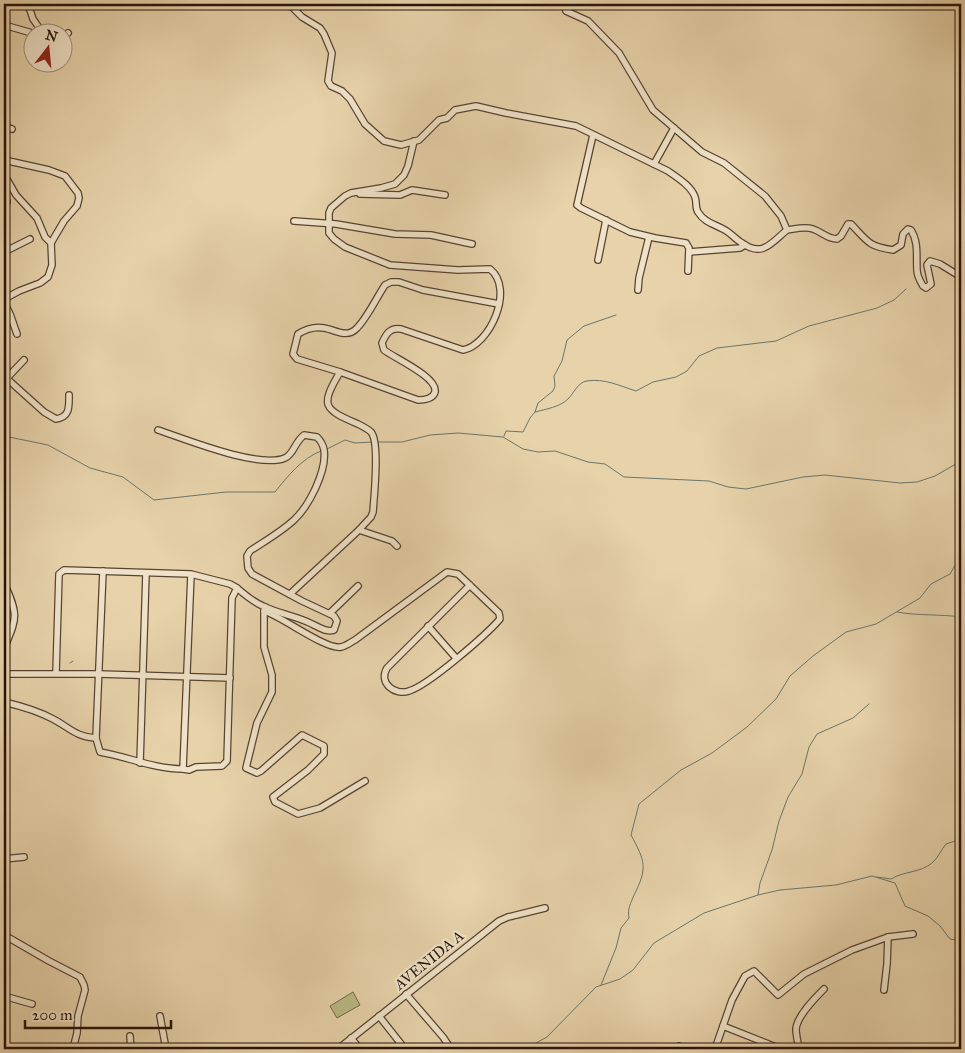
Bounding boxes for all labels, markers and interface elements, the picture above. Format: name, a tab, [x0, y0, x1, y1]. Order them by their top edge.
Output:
north arrow	[22, 22, 72, 72]
text: N	[43, 26, 60, 46]
street label: AVENIDA A	[390, 926, 467, 994]
scale bar	[25, 998, 171, 1030]
text: 200 m	[32, 1006, 73, 1024]

